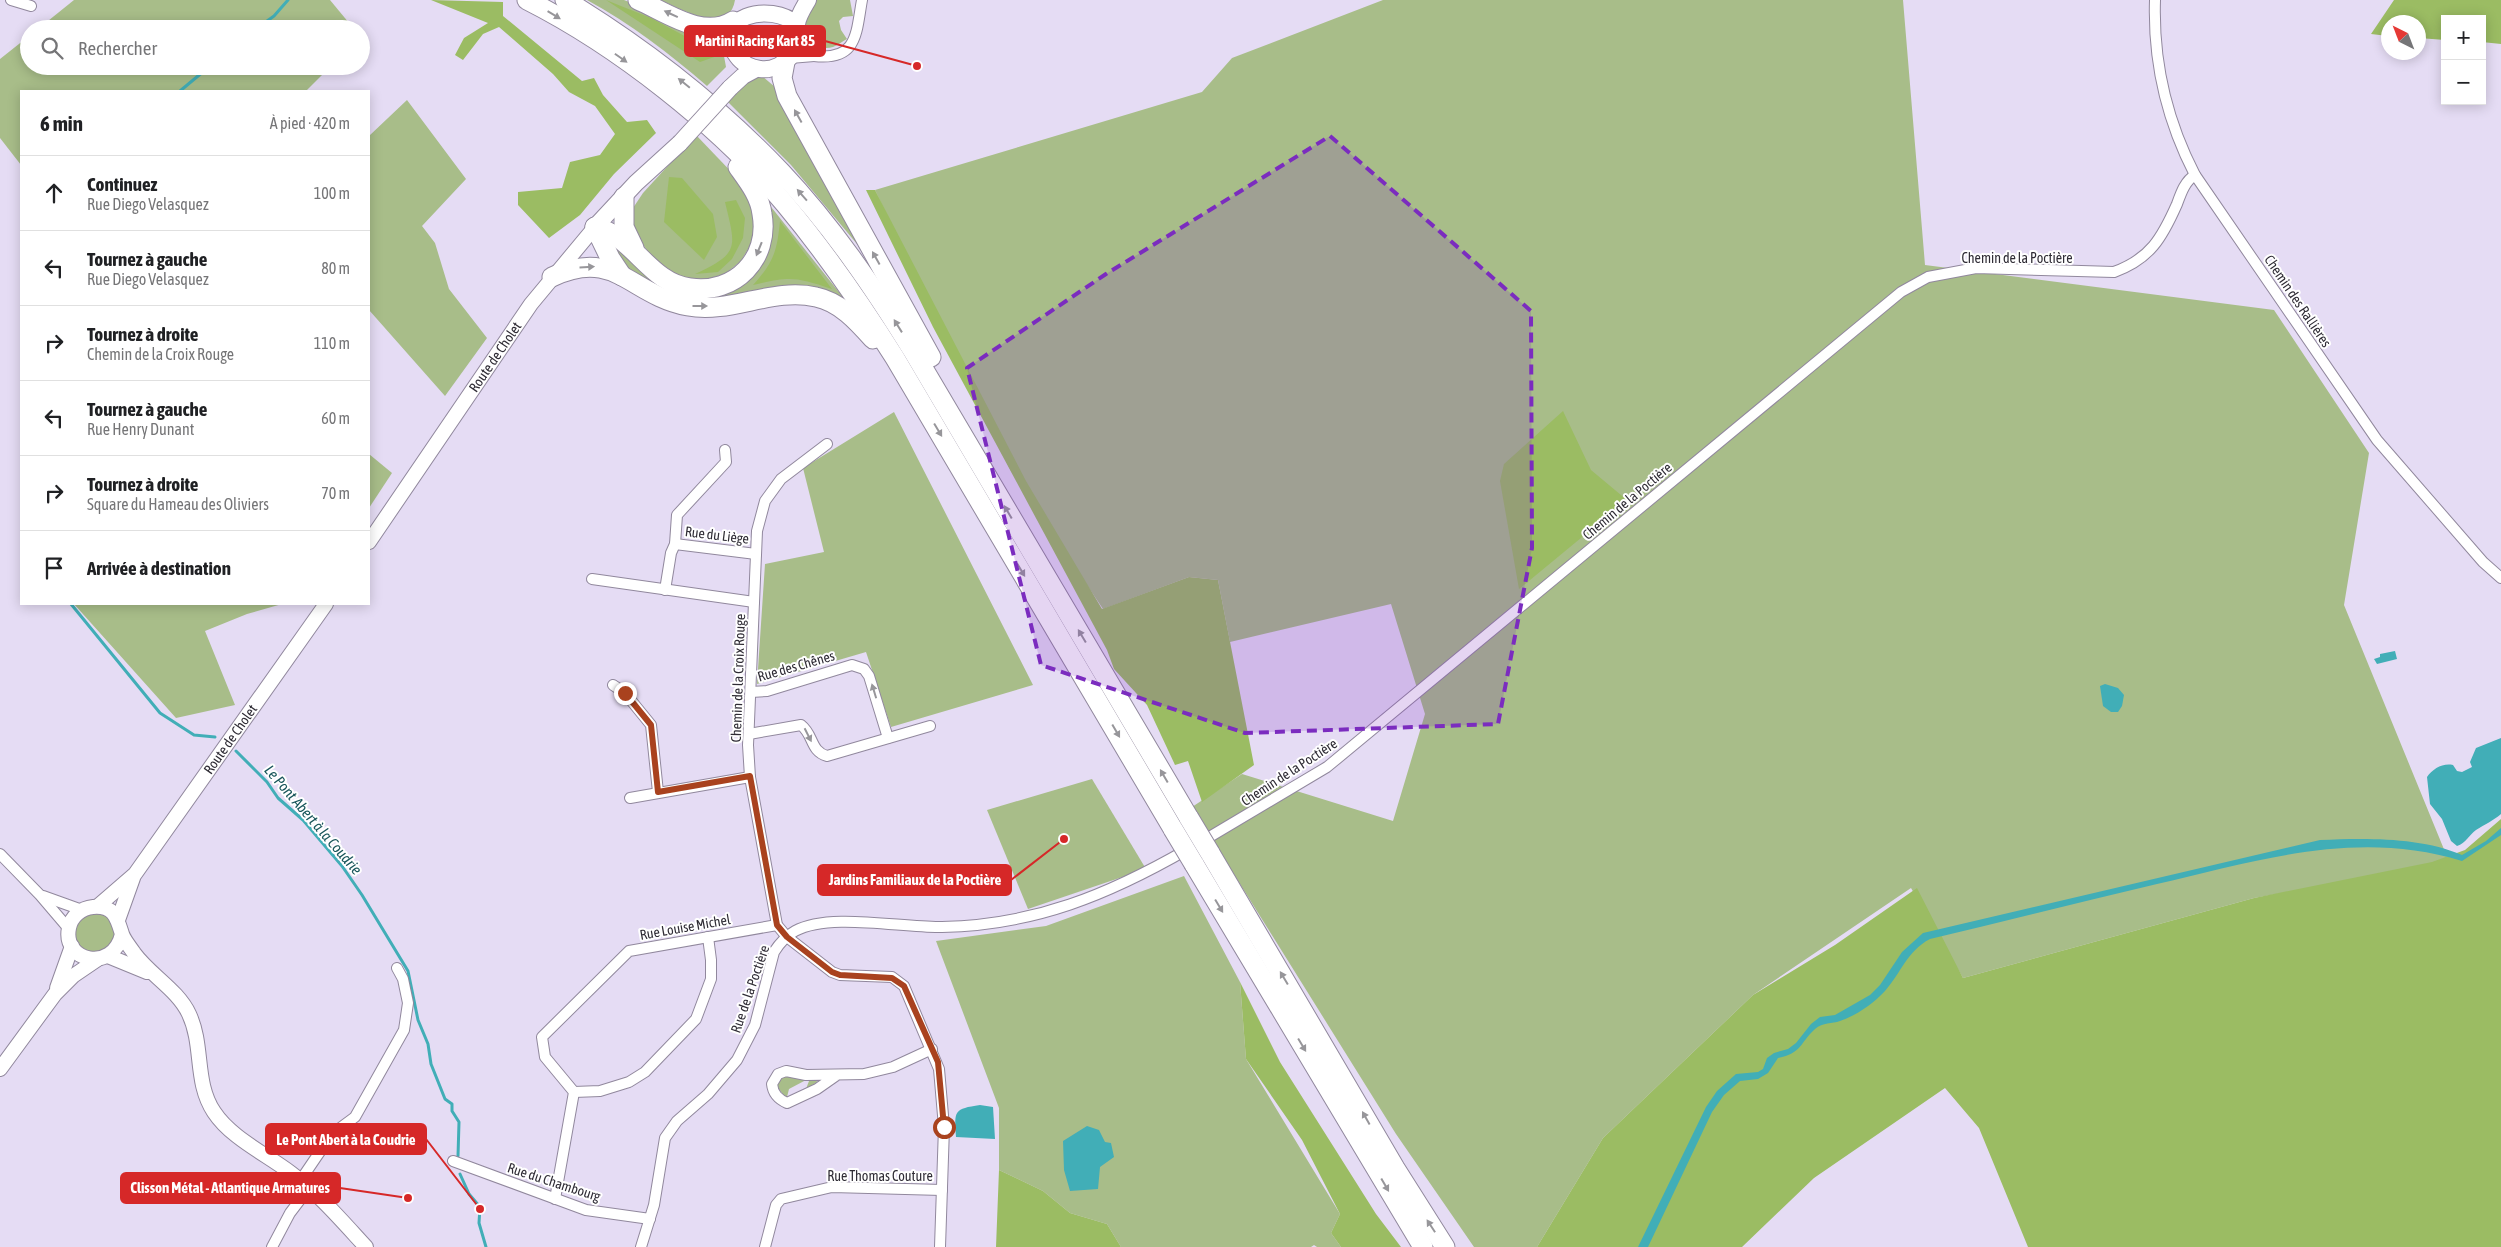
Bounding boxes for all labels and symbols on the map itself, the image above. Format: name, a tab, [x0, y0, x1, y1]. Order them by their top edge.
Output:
one-way arrow	[664, 10, 678, 18]
one-way arrow	[548, 11, 561, 20]
north arrow	[2381, 15, 2426, 60]
callout: Martini Racing Kart 85	[685, 26, 825, 56]
text: Martini Racing Kart 85	[695, 32, 815, 49]
one-way arrow	[614, 53, 628, 63]
one-way arrow	[678, 78, 691, 89]
one-way arrow	[794, 108, 802, 123]
one-way arrow	[796, 189, 807, 202]
one-way arrow	[755, 242, 763, 256]
street label: Chemin de la Poctière	[1961, 250, 2073, 266]
one-way arrow	[872, 251, 881, 265]
street label: Chemin des Rallières	[2261, 252, 2335, 350]
one-way arrow	[579, 262, 595, 270]
one-way arrow	[693, 302, 709, 310]
street label: Route de Cholet	[466, 319, 524, 395]
one-way arrow	[893, 319, 902, 333]
one-way arrow	[934, 424, 943, 437]
street label: Chemin de la Poctière	[1579, 459, 1675, 543]
one-way arrow	[1003, 505, 1012, 518]
street label: Rue du Liège	[684, 523, 750, 547]
one-way arrow	[1017, 563, 1025, 578]
street label: Chemin de la Croix Rouge	[728, 613, 748, 743]
one-way arrow	[1077, 630, 1086, 643]
street label: Rue des Chênes	[756, 647, 836, 685]
route end	[614, 682, 637, 705]
one-way arrow	[869, 683, 877, 698]
street label: Route de Cholet	[200, 701, 260, 777]
one-way arrow	[1111, 724, 1120, 737]
one-way arrow	[804, 727, 812, 742]
street label: Chemin de la Poctière	[1238, 735, 1340, 809]
water label: Le Pont Abert à la Coudrie	[261, 762, 366, 878]
one-way arrow	[1160, 770, 1169, 783]
callout: Jardins Familiaux de la Poctière	[818, 865, 1011, 895]
text: Jardins Familiaux de la Poctière	[828, 871, 1002, 888]
one-way arrow	[1214, 899, 1223, 912]
street label: Rue Louise Michel	[638, 911, 732, 943]
street label: Rue de la Poctière	[728, 943, 772, 1035]
one-way arrow	[1279, 972, 1288, 985]
one-way arrow	[1298, 1039, 1307, 1052]
one-way arrow	[1362, 1112, 1371, 1125]
route start	[933, 1116, 956, 1139]
callout: Le Pont Abert à la Coudrie	[266, 1124, 426, 1154]
text: Le Pont Abert à la Coudrie	[276, 1131, 416, 1148]
street label: Rue du Chambourg	[506, 1159, 602, 1205]
street label: Rue Thomas Couture	[827, 1168, 933, 1184]
callout: Clisson Métal - Atlantique Armatures	[121, 1173, 340, 1203]
one-way arrow	[1381, 1178, 1389, 1193]
text: Clisson Métal - Atlantique Armatures	[130, 1179, 331, 1196]
one-way arrow	[1427, 1220, 1436, 1233]

